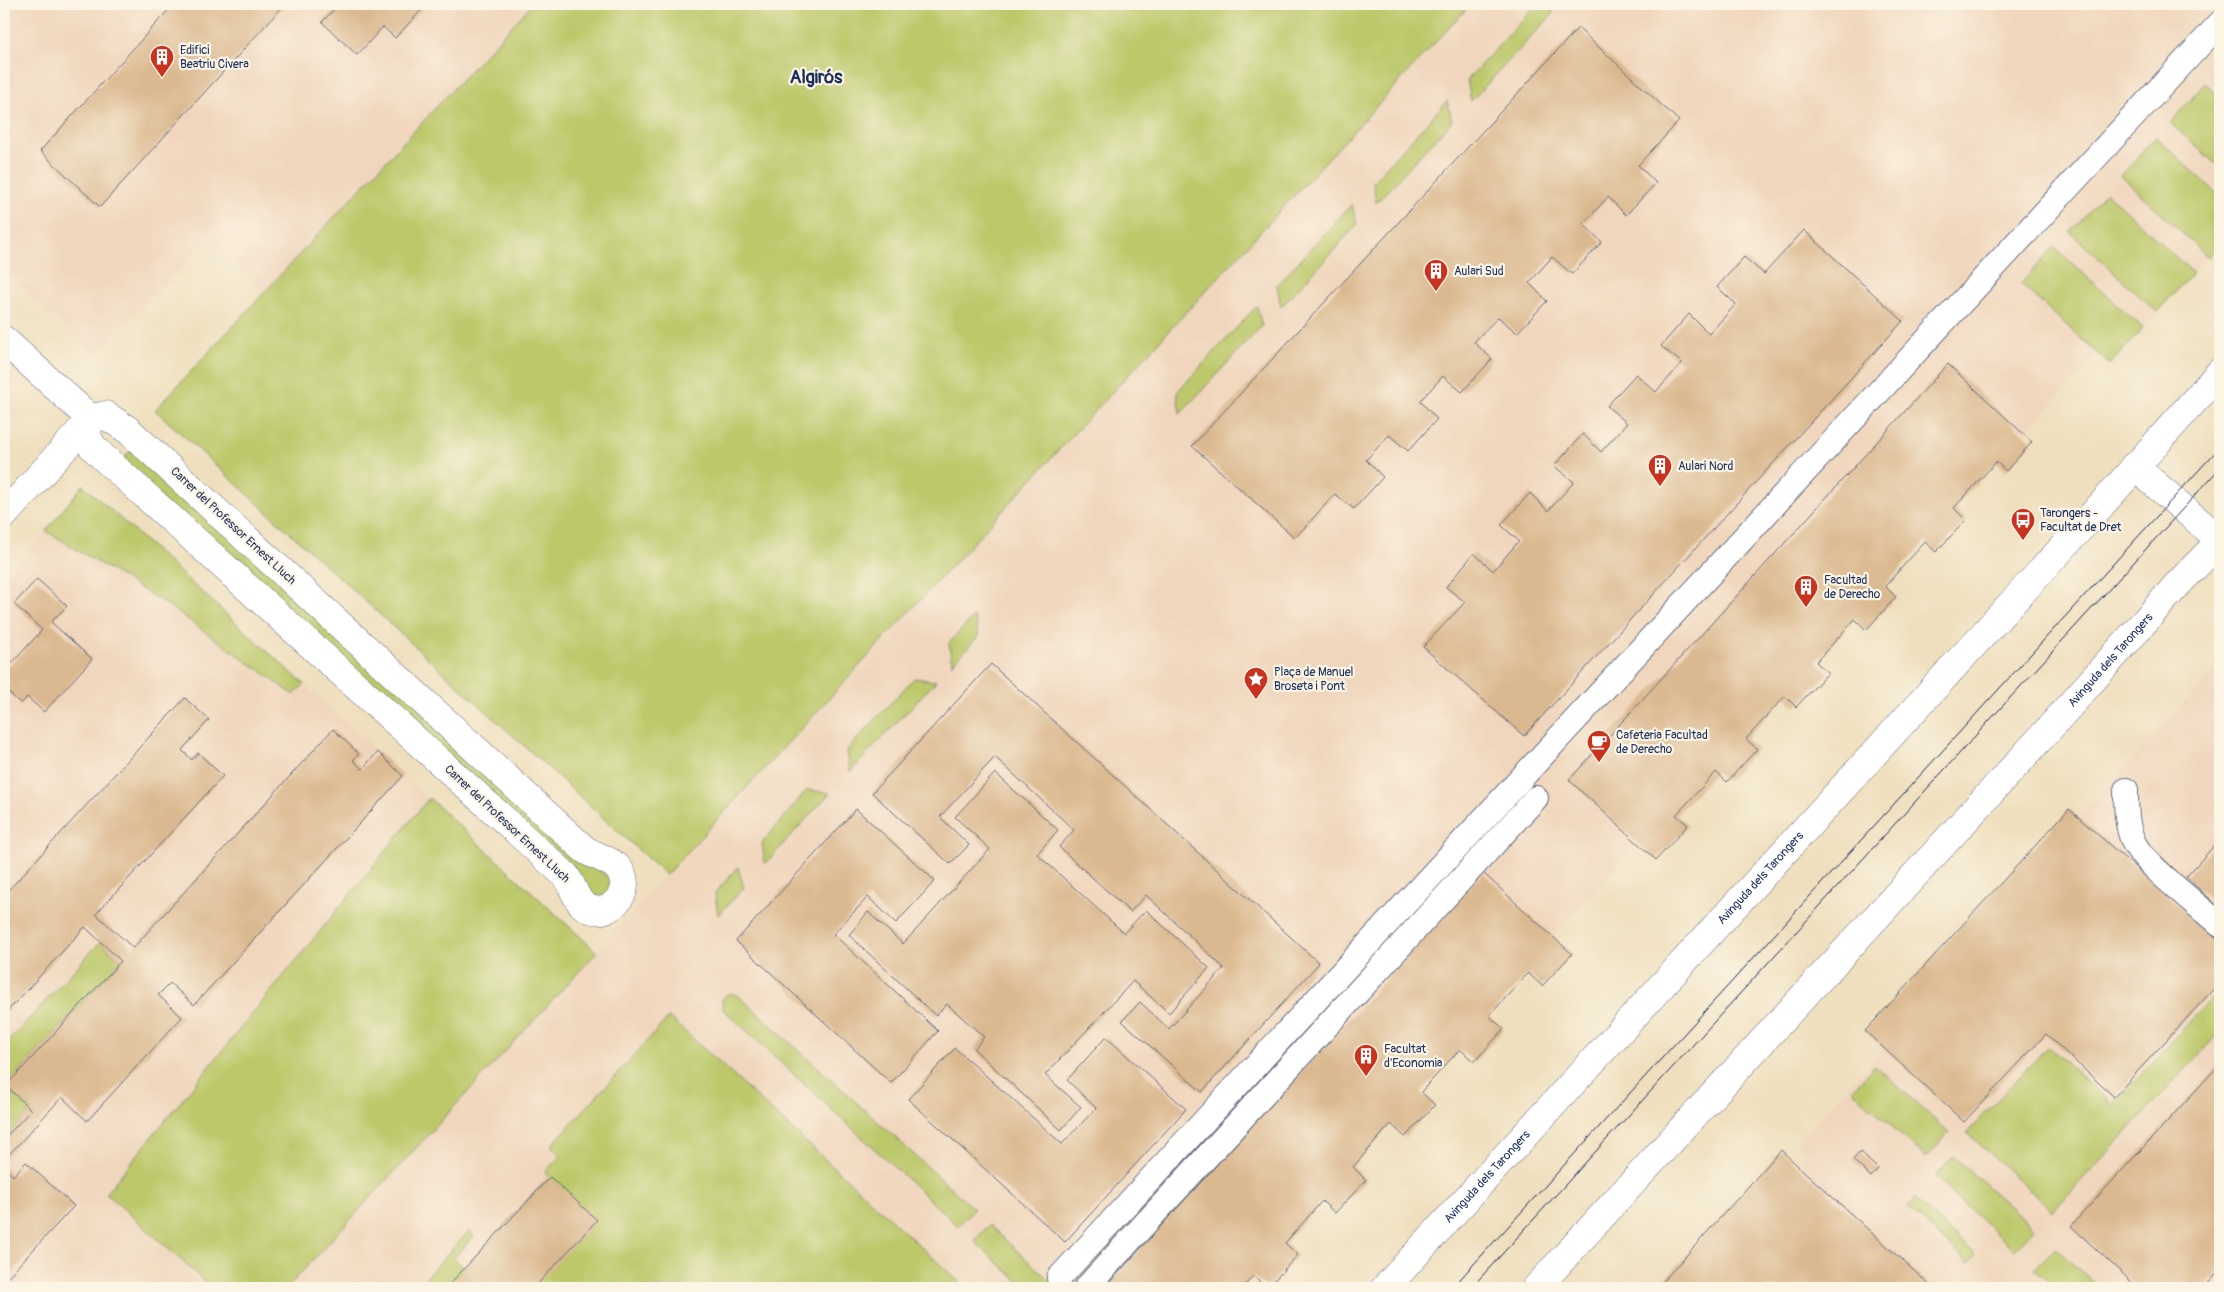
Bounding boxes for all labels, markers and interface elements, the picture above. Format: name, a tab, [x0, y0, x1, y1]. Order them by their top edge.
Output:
place label: Edifici Beatriu Civera	[180, 43, 249, 72]
building icon: Edifici Beatriu Civera	[149, 44, 175, 78]
district label: Algirós	[790, 66, 843, 89]
building icon: Aulari Sud	[1423, 258, 1449, 292]
place label: Aulari Sud	[1454, 264, 1504, 279]
building icon: Aulari Nord	[1647, 453, 1673, 487]
place label: Aulari Nord	[1678, 459, 1733, 474]
street label: Carrer del Professor Ernest Lluch	[167, 464, 299, 588]
place label: Tarongers - Facultat de Dret	[2040, 506, 2122, 535]
bus stop icon: Tarongers - Facultat de Dret	[2010, 507, 2036, 541]
place label: Facultad de Derecho	[1824, 573, 1881, 602]
building icon: Facultad de Derecho	[1793, 574, 1819, 608]
street label: Avinguda dels Tarongers	[2065, 609, 2156, 710]
place label: Plaça de Manuel Broseta i Pont	[1274, 665, 1354, 694]
place icon: Plaça de Manuel Broseta i Pont	[1243, 666, 1269, 700]
place label: Cafeteria Facultad de Derecho	[1616, 728, 1708, 757]
cafe icon: Cafeteria Facultad de Derecho	[1586, 729, 1612, 763]
street label: Carrer del Professor Ernest Lluch	[441, 762, 573, 886]
street label: Avinguda dels Tarongers	[1714, 828, 1807, 927]
place label: Facultat d'Economia	[1384, 1042, 1443, 1071]
building icon: Facultat d'Economia	[1353, 1043, 1379, 1077]
street label: Avinguda dels Tarongers	[1441, 1127, 1534, 1226]

